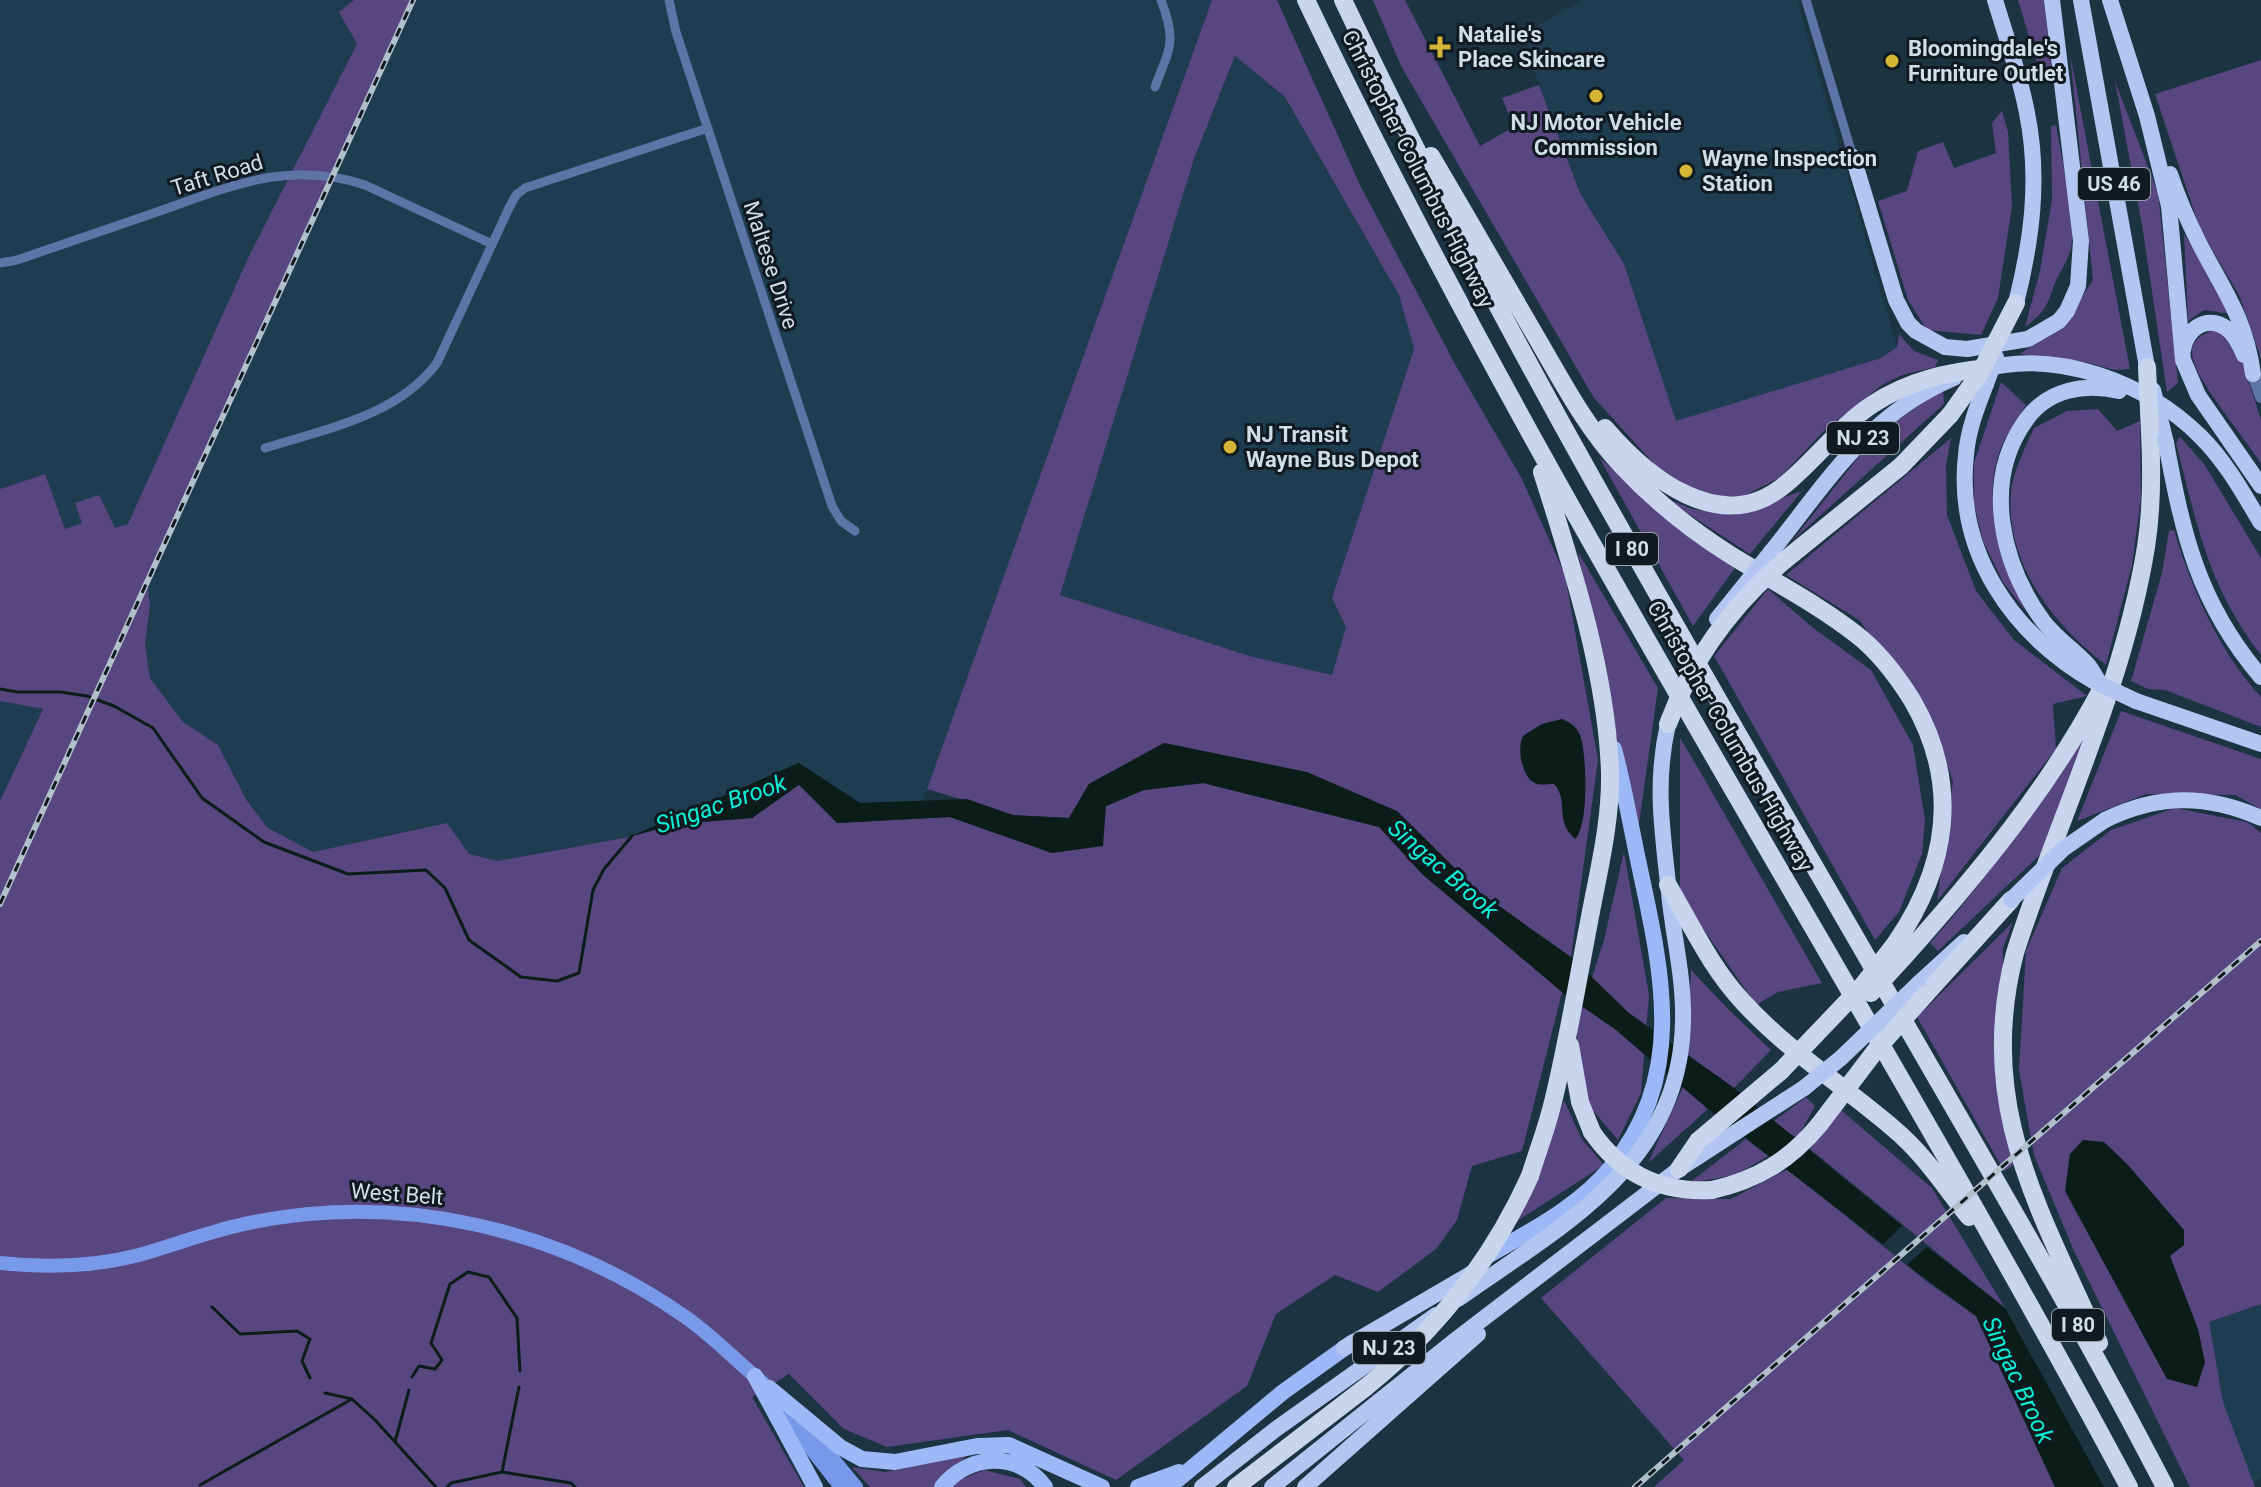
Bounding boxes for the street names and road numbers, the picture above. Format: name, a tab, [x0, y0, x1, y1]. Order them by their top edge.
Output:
street label: Christopher Columbus Highway	[1337, 26, 1499, 313]
street label: Taft Road	[168, 149, 266, 201]
road number: US 46	[2078, 168, 2150, 200]
street label: Maltese Drive	[739, 198, 803, 332]
road number: NJ 23	[1827, 422, 1899, 454]
road number: I 80	[1606, 533, 1658, 565]
street label: Christopher Columbus Highway	[1642, 596, 1818, 876]
street label: West Belt	[350, 1178, 444, 1210]
road number: I 80	[2052, 1309, 2104, 1341]
road number: NJ 23	[1353, 1332, 1425, 1364]

